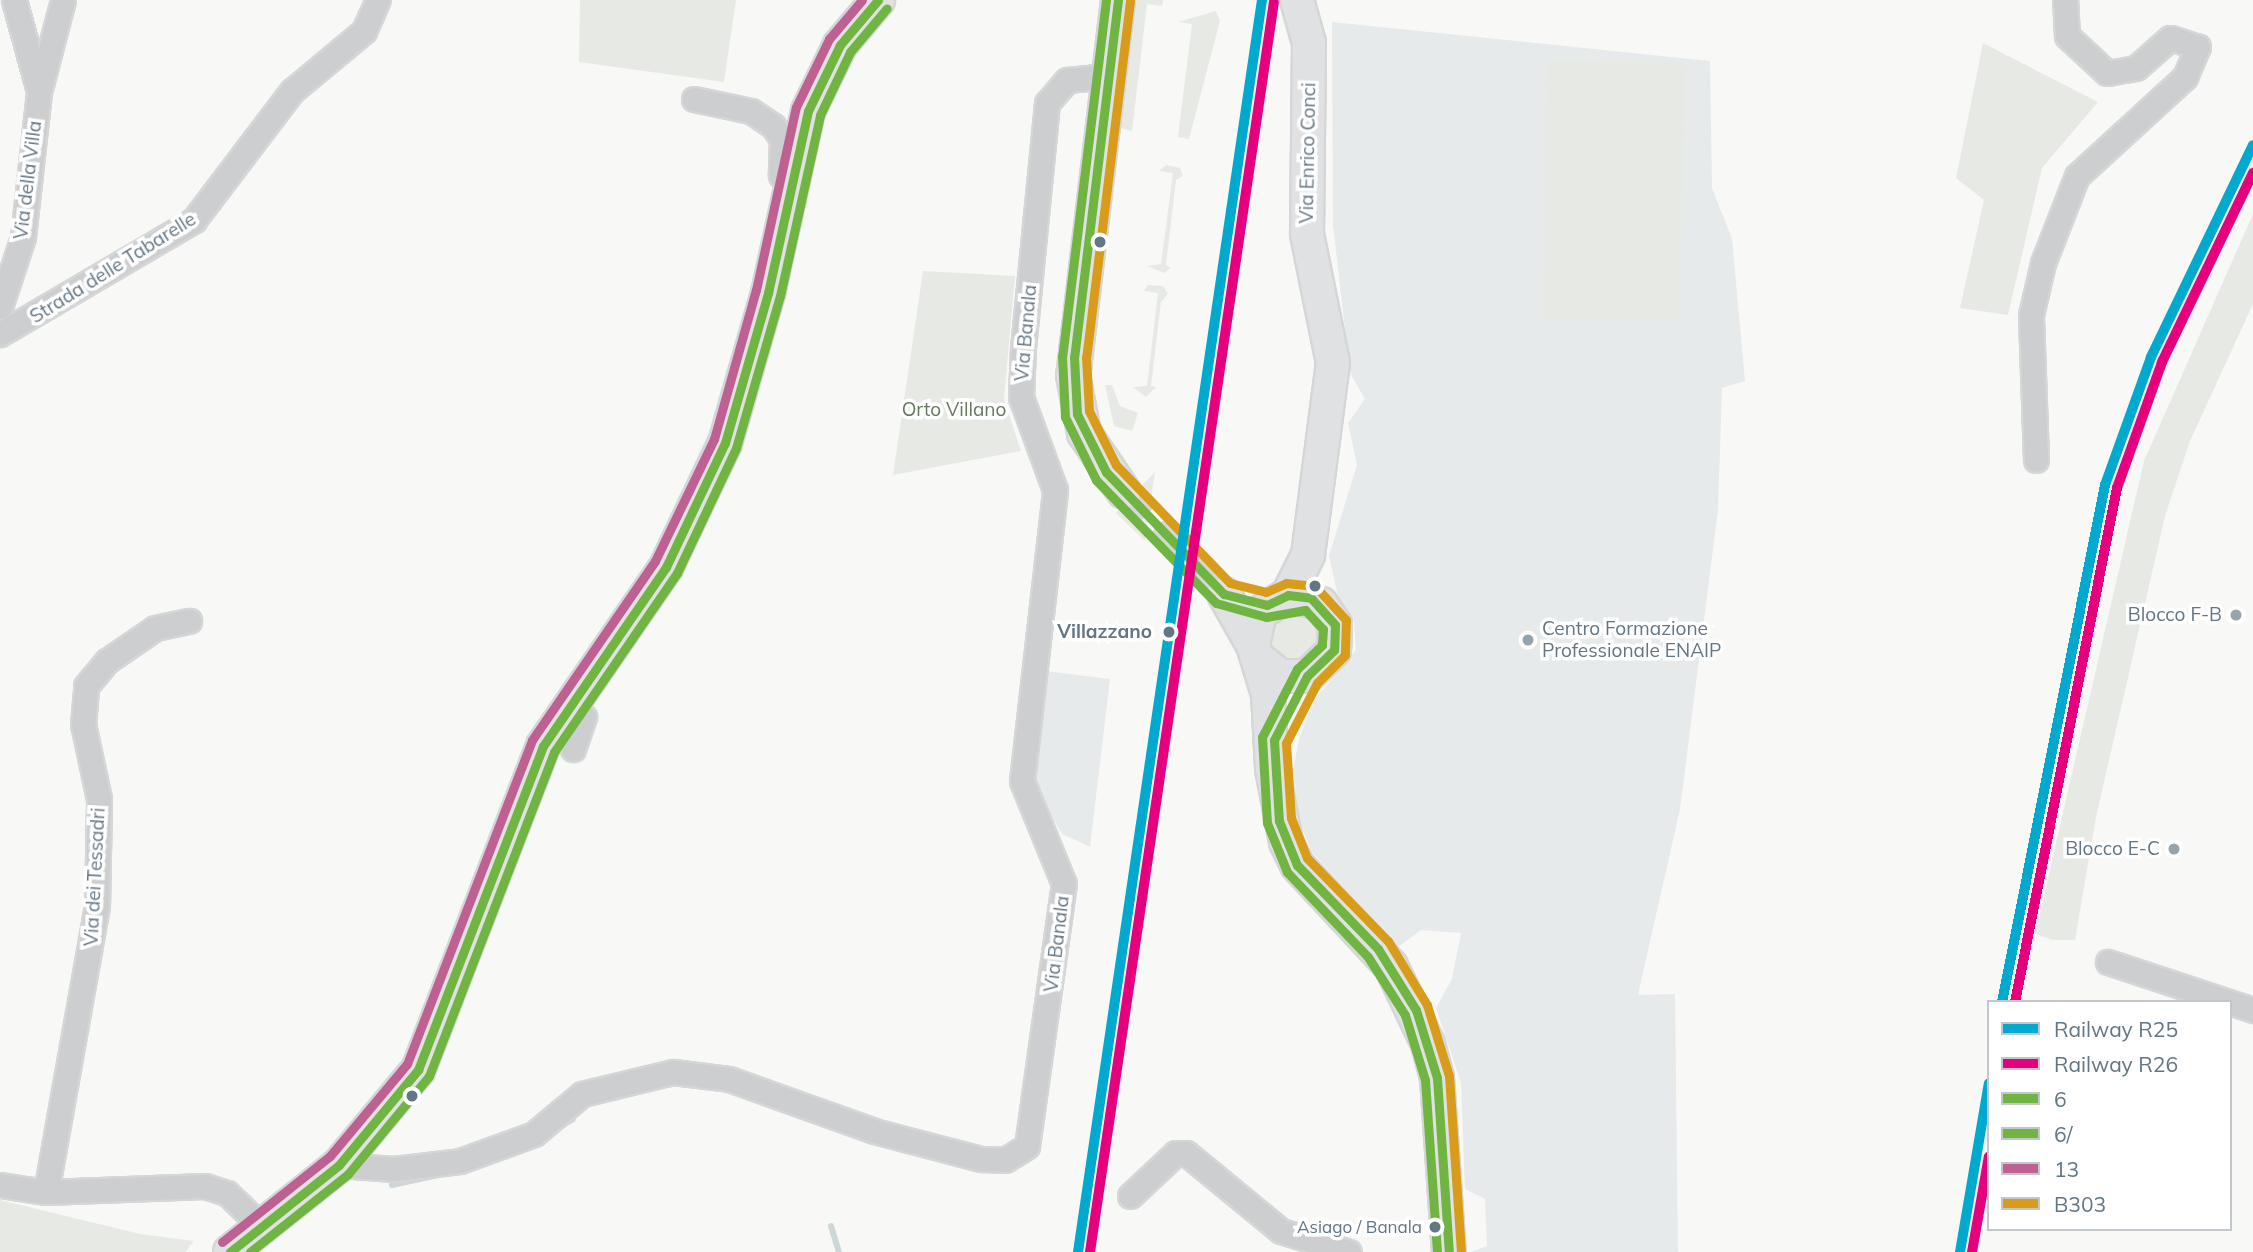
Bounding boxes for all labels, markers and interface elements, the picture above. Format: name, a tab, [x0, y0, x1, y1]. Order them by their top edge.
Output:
street label: Via Enrico Conci	[1295, 82, 1321, 224]
street label: Via della Villa	[9, 119, 47, 241]
street label: Strada delle Tabarelle	[26, 208, 200, 328]
unlabelled marker	[1093, 235, 1107, 249]
street label: Via Banala	[1010, 284, 1042, 382]
park label: Orto Villano	[902, 399, 1006, 421]
unlabelled marker	[1308, 579, 1322, 593]
place label: Blocco F-B	[2128, 604, 2222, 626]
marker: Blocco F-B	[2228, 607, 2244, 623]
place label: Centro Formazione Professionale ENAIP	[1542, 618, 1721, 662]
place label: Villazzano	[1057, 621, 1152, 643]
marker: Villazzano	[1158, 621, 1180, 643]
marker: Centro Formazione Professionale ENAIP	[1520, 632, 1536, 648]
street label: Via dei Tessadri	[80, 807, 110, 947]
place label: Blocco E-C	[2065, 838, 2160, 860]
marker: Blocco E-C	[2166, 841, 2182, 857]
street label: Via Banala	[1040, 895, 1074, 993]
legend	[1987, 1000, 2232, 1231]
text: Railway R25	[2054, 1016, 2178, 1042]
text: Railway R26	[2054, 1051, 2178, 1077]
text: 6	[2054, 1086, 2067, 1112]
unlabelled marker	[405, 1089, 419, 1103]
text: 6/	[2054, 1121, 2073, 1147]
text: 13	[2054, 1156, 2079, 1182]
text: B303	[2054, 1191, 2106, 1217]
place label: Asiago / Banala	[1297, 1217, 1422, 1237]
marker: Asiago / Banala	[1428, 1220, 1442, 1234]

